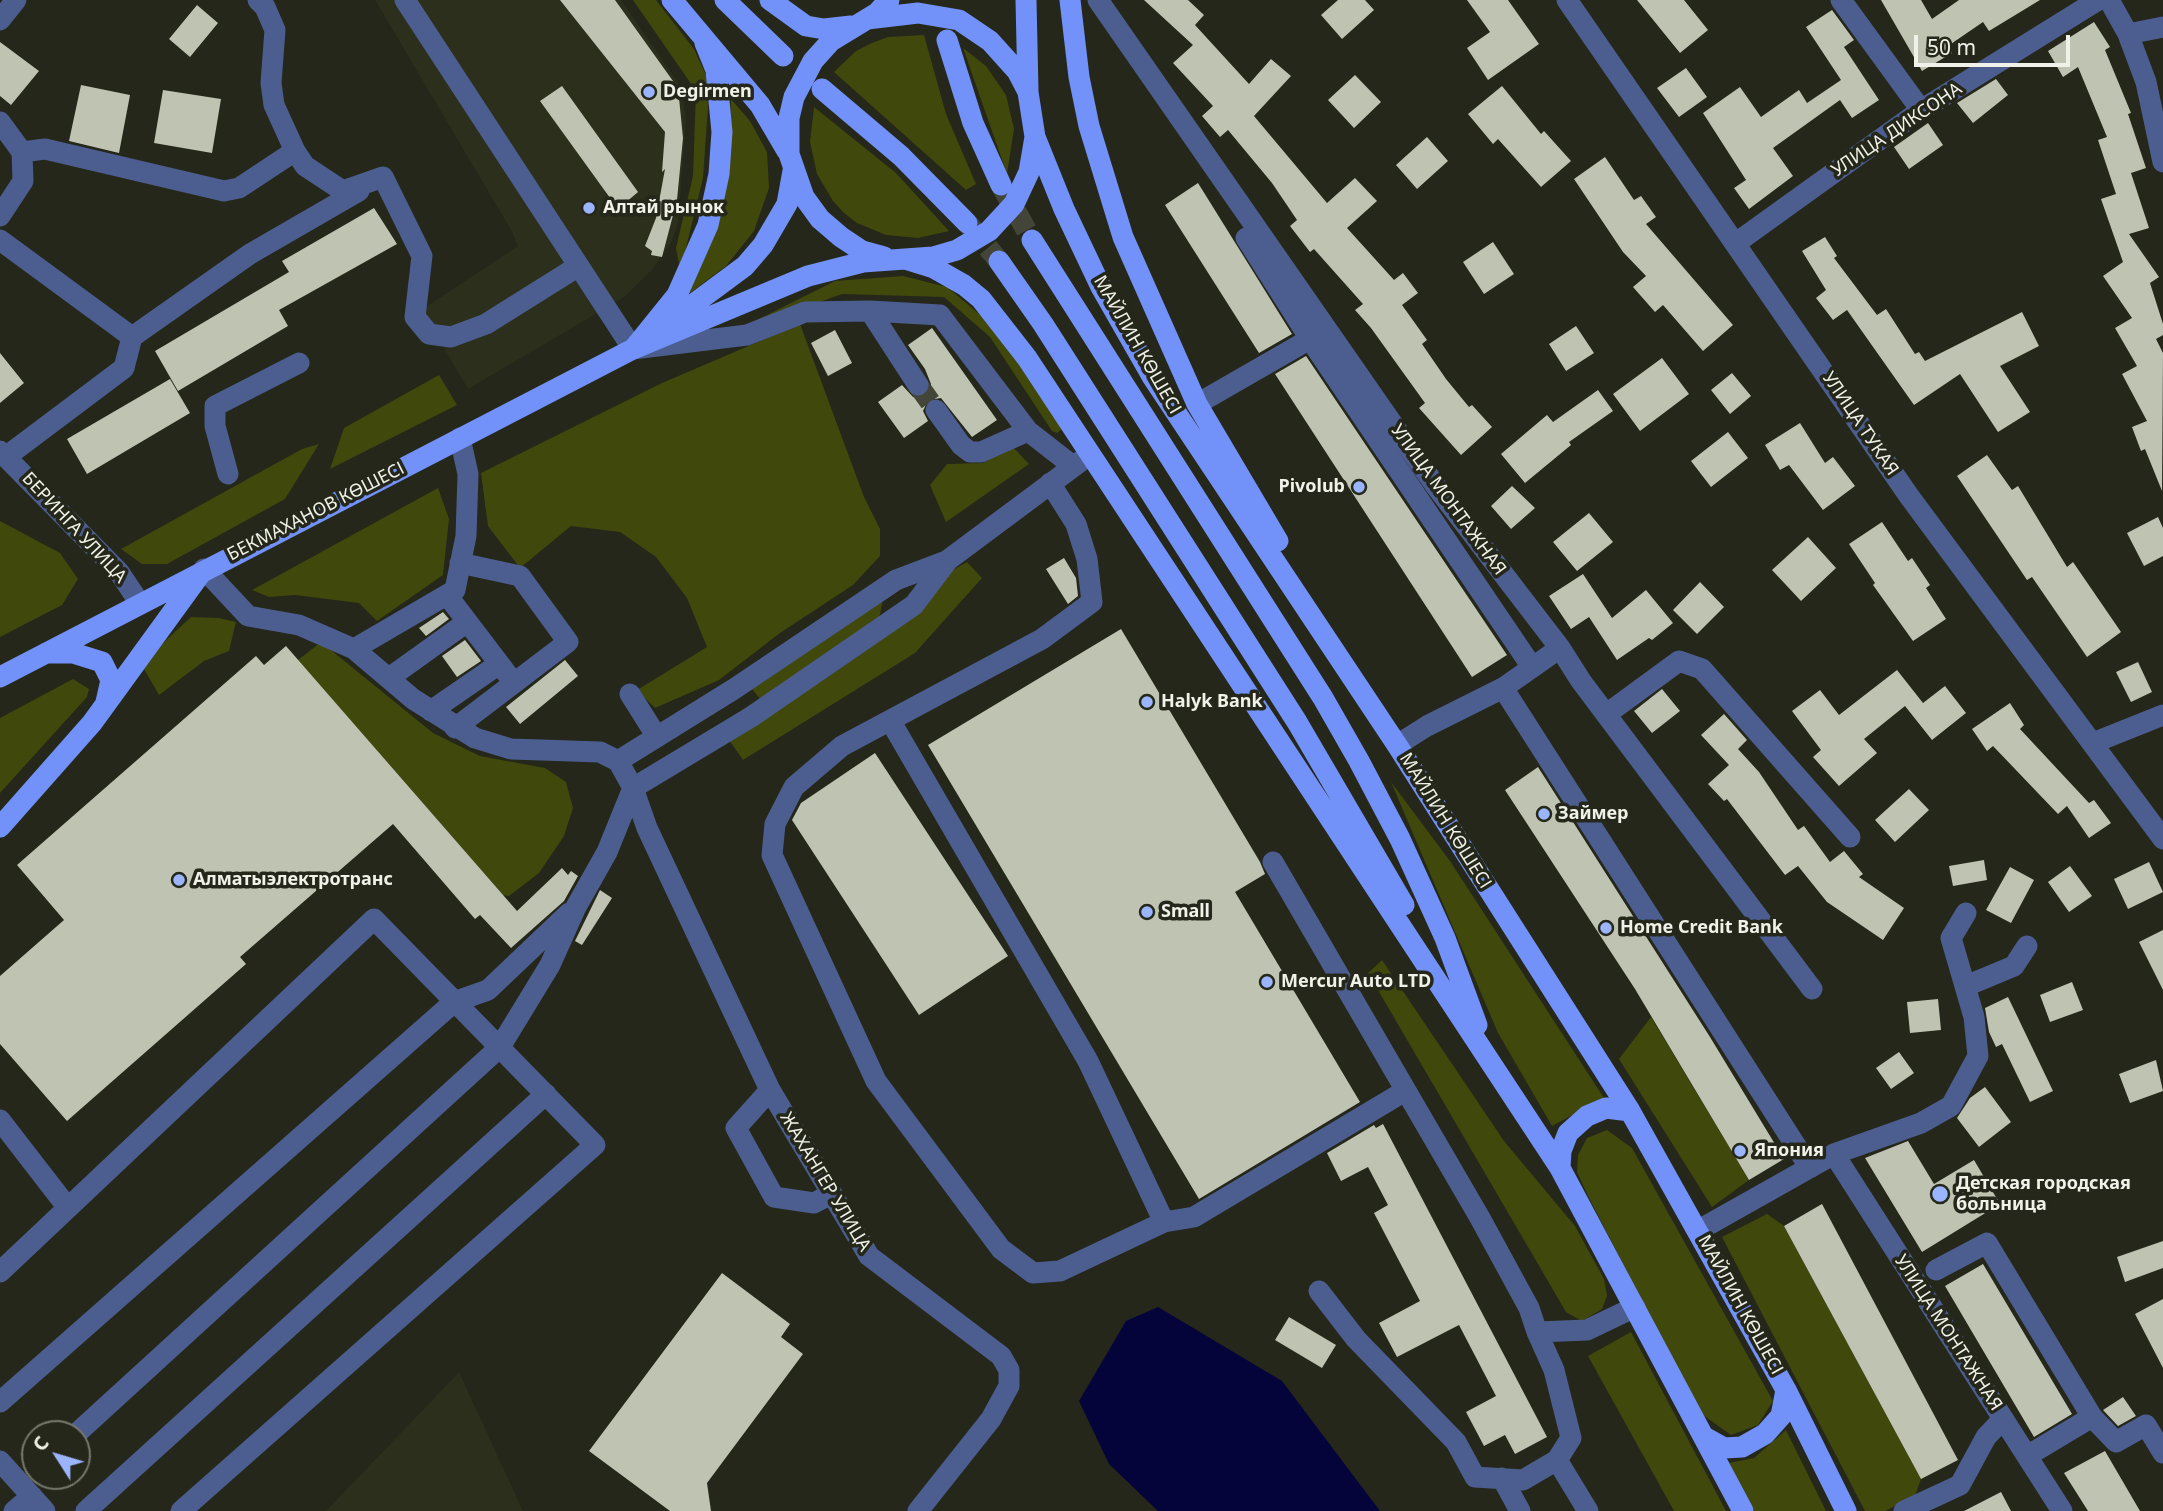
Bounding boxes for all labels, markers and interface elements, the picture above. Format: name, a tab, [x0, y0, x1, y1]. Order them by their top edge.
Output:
scale bar	[1918, 21, 2074, 65]
text: 50 m	[1927, 33, 1976, 61]
street label: УЛИЦА ДИКСОНА	[1828, 78, 1966, 182]
place label: Degirmen	[663, 81, 752, 103]
marker: Degirmen	[641, 84, 657, 100]
place label: Алтай рынок	[603, 197, 724, 219]
marker: Алтай рынок	[581, 200, 597, 216]
street label: МАЙЛИН КӨШЕСІ	[1089, 272, 1185, 418]
street label: УЛИЦА ТУКАЯ	[1817, 368, 1903, 480]
street label: УЛИЦА МОНТАЖНАЯ	[1386, 420, 1510, 580]
street label: БЕКМАХАНОВ КӨШЕСІ	[224, 458, 408, 566]
street label: БЕРИНГА УЛИЦА	[17, 468, 131, 588]
place label: Pivolub	[1278, 476, 1345, 498]
marker: Pivolub	[1351, 479, 1367, 495]
place label: Halyk Bank	[1161, 691, 1263, 713]
marker: Halyk Bank	[1139, 694, 1155, 710]
street label: МАЙЛИН КӨШЕСІ	[1395, 749, 1495, 893]
place label: Займер	[1558, 803, 1629, 825]
marker: Займер	[1536, 806, 1552, 822]
place label: Алматыэлектротранс	[193, 869, 393, 891]
marker: Алматыэлектротранс	[171, 872, 187, 888]
place label: Small	[1161, 901, 1210, 923]
marker: Small	[1139, 904, 1155, 920]
place label: Home Credit Bank	[1620, 917, 1783, 939]
marker: Home Credit Bank	[1598, 920, 1614, 936]
place label: Mercur Auto LTD	[1281, 971, 1431, 993]
marker: Mercur Auto LTD	[1259, 974, 1275, 990]
street label: ЖАХАНГЕР УЛИЦА	[775, 1109, 875, 1255]
place label: Япония	[1754, 1140, 1824, 1162]
marker: Япония	[1732, 1143, 1748, 1159]
place label: Детская городская больница	[1956, 1173, 2131, 1216]
marker: Детская городская больница	[1930, 1184, 1950, 1204]
street label: МАЙЛИН КӨШЕСІ	[1693, 1232, 1787, 1378]
street label: УЛИЦА МОНТАЖНАЯ	[1890, 1251, 2006, 1415]
north arrow	[21, 1420, 91, 1490]
text: С	[27, 1431, 55, 1456]

